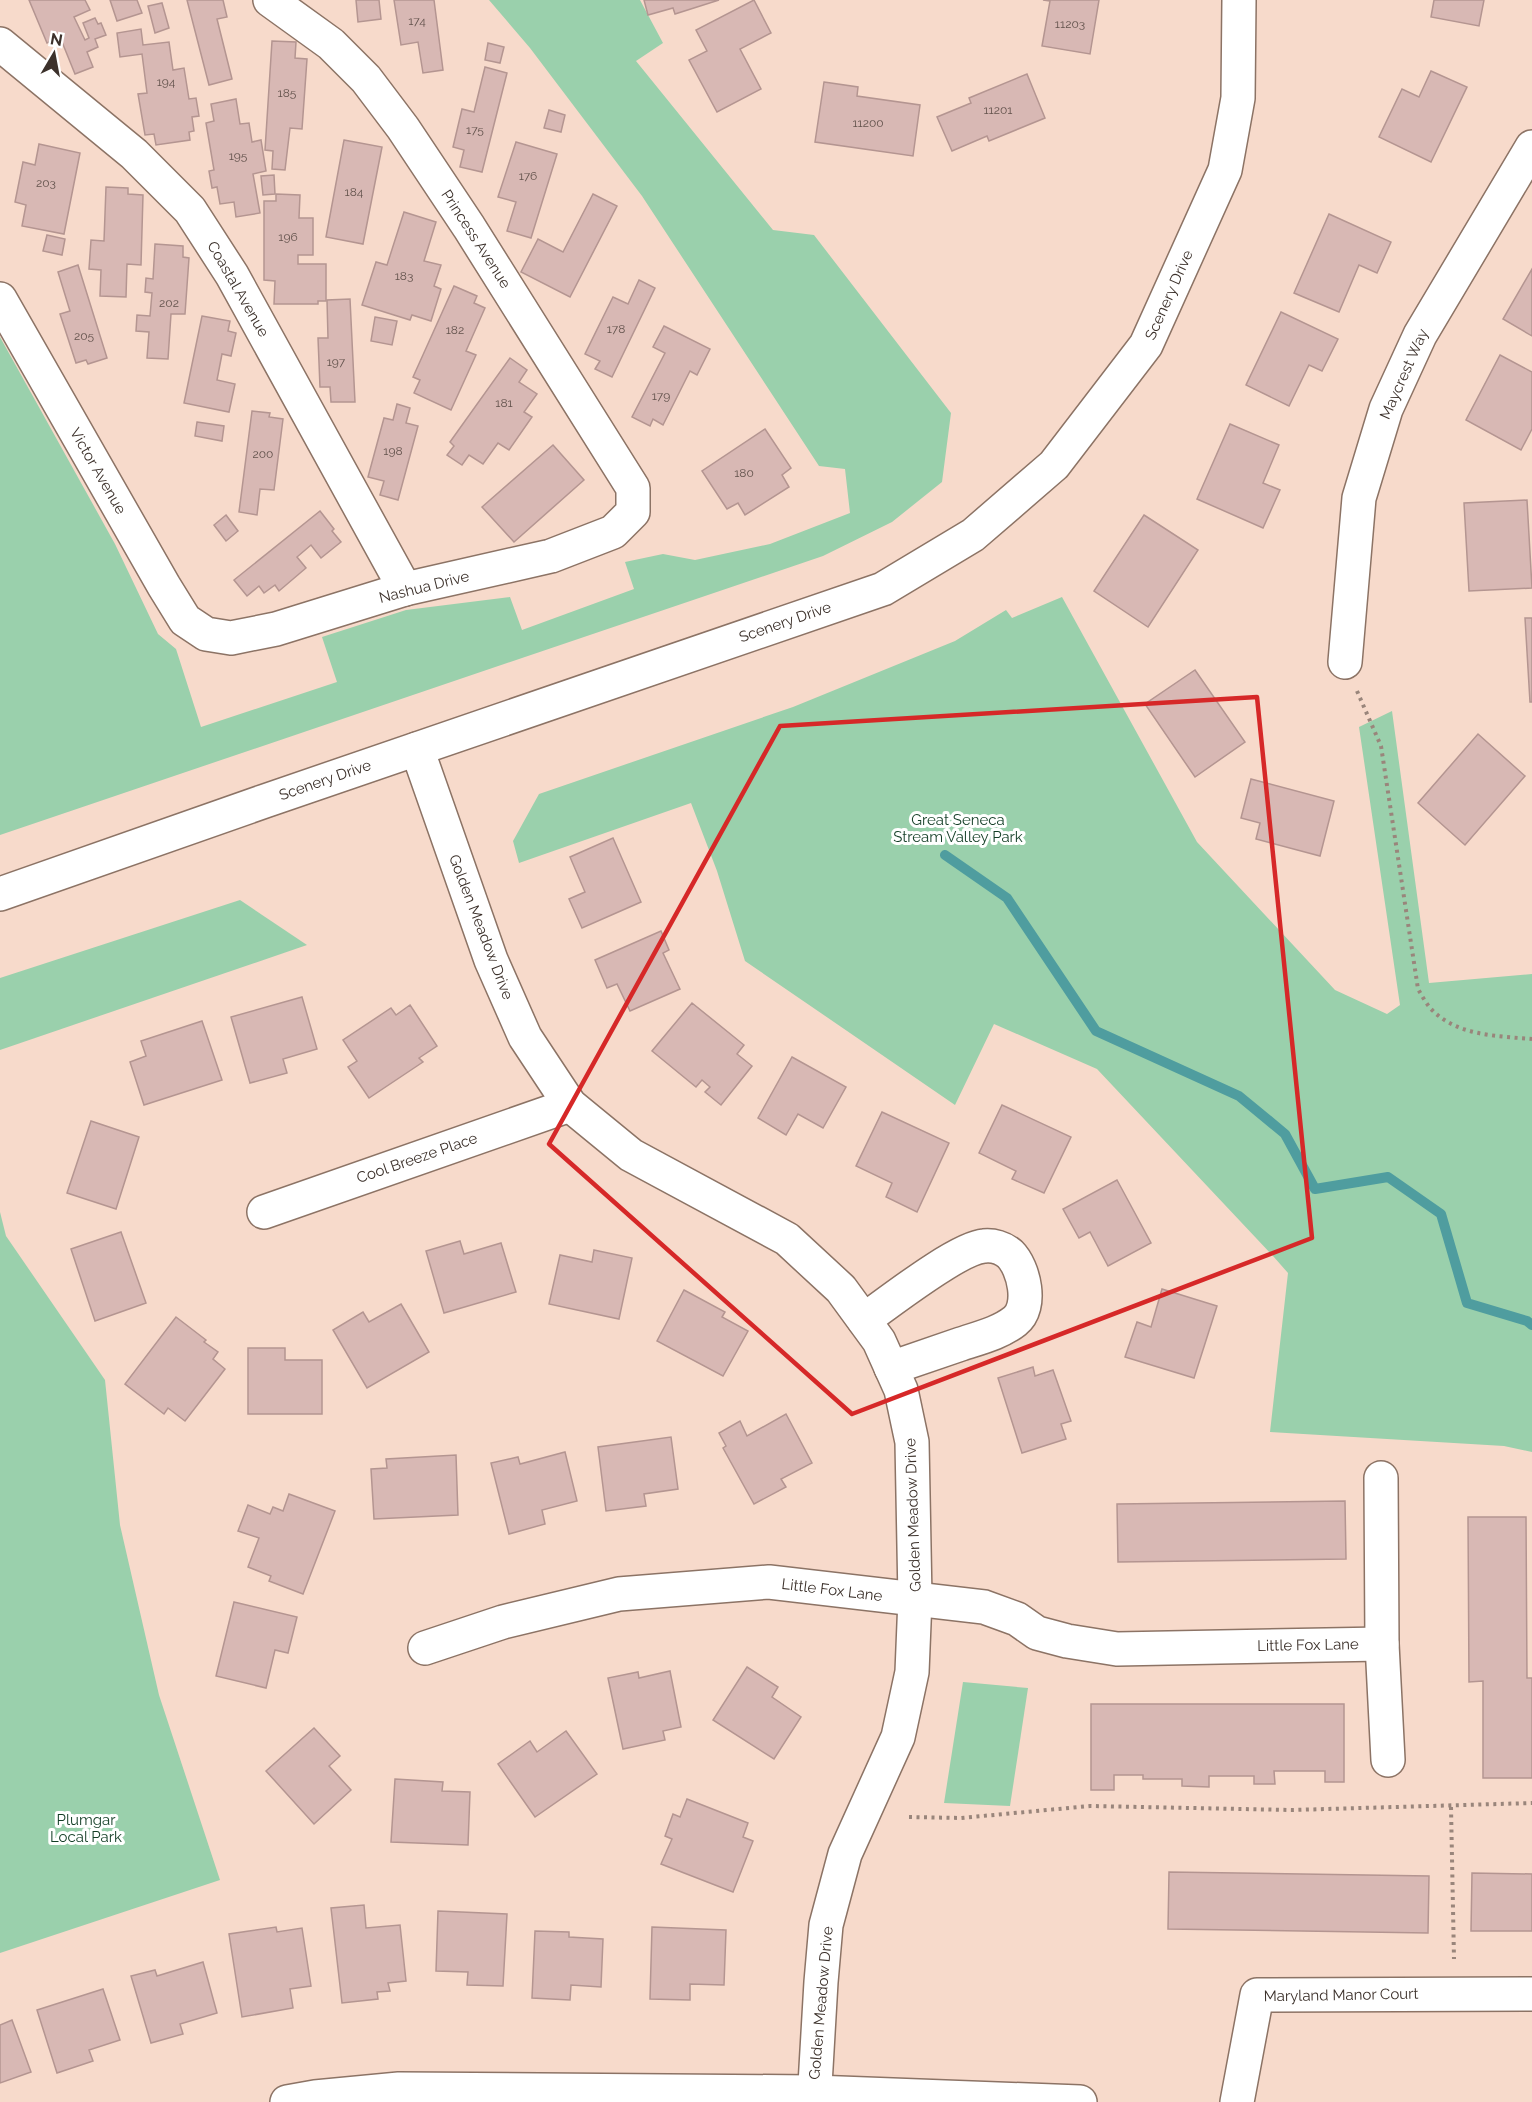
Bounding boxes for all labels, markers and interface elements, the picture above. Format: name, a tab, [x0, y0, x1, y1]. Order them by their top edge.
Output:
house number: 174	[408, 14, 426, 28]
house number: 11203	[1055, 17, 1085, 31]
north arrow	[24, 24, 84, 84]
text: N	[49, 29, 64, 50]
house number: 194	[157, 75, 176, 89]
house number: 185	[278, 86, 297, 100]
house number: 11201	[983, 103, 1013, 117]
house number: 11200	[852, 116, 884, 130]
house number: 175	[466, 123, 484, 137]
house number: 195	[229, 149, 248, 163]
house number: 176	[519, 169, 537, 183]
house number: 203	[36, 176, 56, 190]
house number: 184	[345, 185, 364, 199]
street label: Princess Avenue	[437, 186, 515, 292]
house number: 196	[278, 230, 298, 244]
street label: Coastal Avenue	[203, 238, 273, 340]
street label: Scenery Drive	[1141, 247, 1197, 343]
house number: 183	[395, 269, 413, 283]
house number: 202	[159, 296, 179, 310]
house number: 178	[607, 322, 625, 336]
house number: 182	[446, 323, 464, 337]
street label: Maycrest Way	[1376, 326, 1432, 422]
house number: 205	[74, 329, 95, 343]
house number: 197	[327, 355, 346, 369]
house number: 179	[652, 389, 670, 403]
house number: 181	[495, 396, 513, 410]
street label: Victor Avenue	[66, 425, 130, 517]
house number: 198	[383, 444, 403, 458]
house number: 200	[253, 447, 273, 461]
house number: 180	[734, 466, 754, 480]
street label: Nashua Drive	[377, 567, 471, 607]
street label: Scenery Drive	[737, 598, 834, 646]
street label: Scenery Drive	[277, 756, 374, 804]
park label: Great Seneca Stream Valley Park	[893, 811, 1023, 846]
street label: Golden Meadow Drive	[445, 852, 517, 1002]
street label: Cool Breeze Place	[354, 1129, 480, 1187]
street label: Golden Meadow Drive	[901, 1438, 925, 1592]
street label: Little Fox Lane	[781, 1575, 884, 1605]
street label: Little Fox Lane	[1257, 1635, 1359, 1655]
park label: Plumgar Local Park	[50, 1811, 122, 1846]
street label: Golden Meadow Drive	[805, 1925, 837, 2080]
street label: Maryland Manor Court	[1263, 1985, 1419, 2005]

